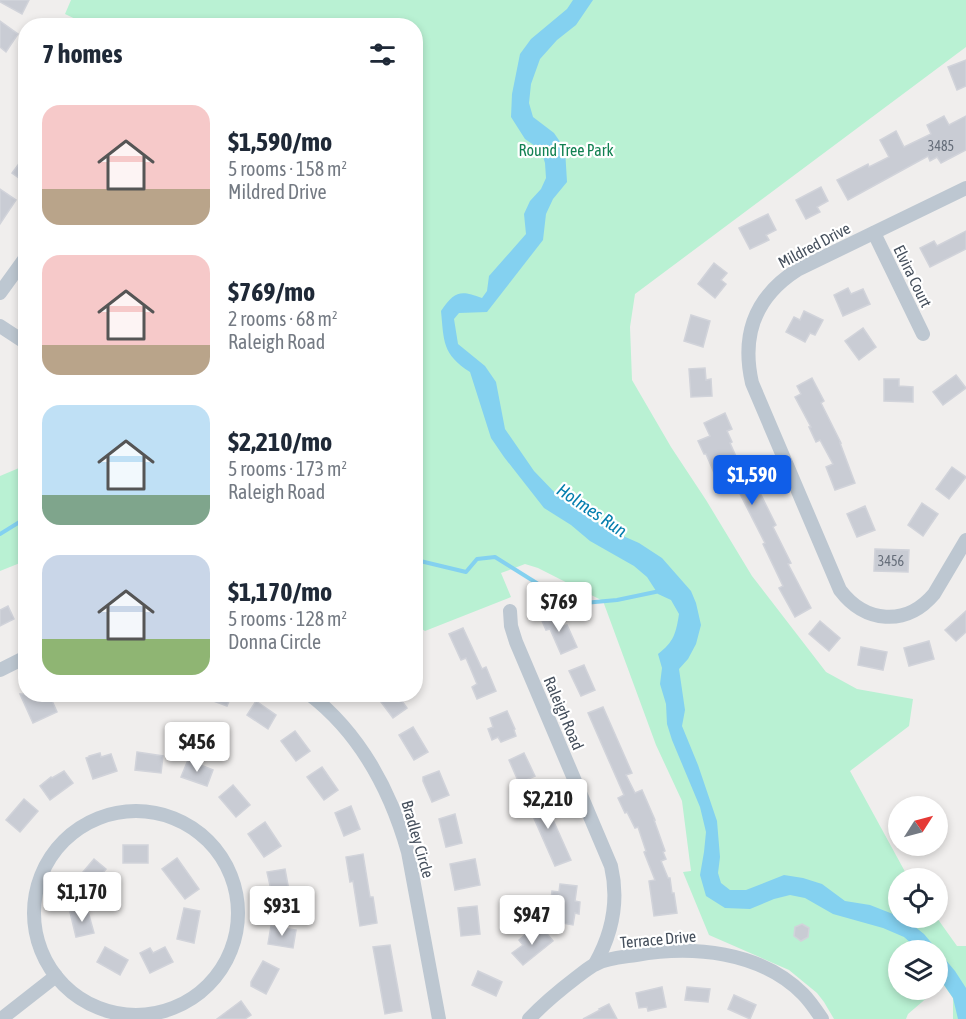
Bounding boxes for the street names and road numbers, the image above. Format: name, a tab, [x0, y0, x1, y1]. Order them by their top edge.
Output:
street label: Mildred Drive	[775, 219, 853, 271]
street label: Elvira Court	[890, 242, 936, 310]
street label: Raleigh Road	[540, 674, 587, 753]
street label: Bradley Circle	[397, 798, 438, 880]
street label: Terrace Drive	[619, 927, 697, 951]

